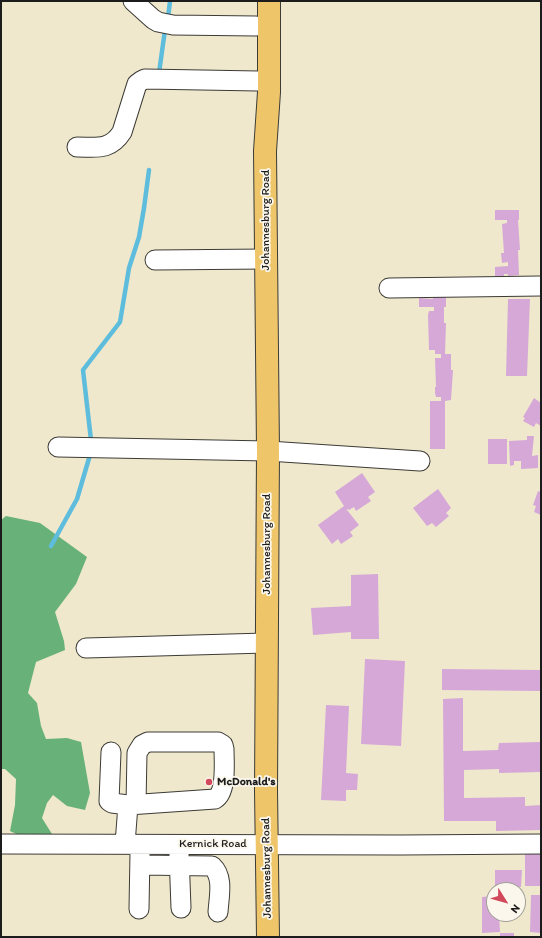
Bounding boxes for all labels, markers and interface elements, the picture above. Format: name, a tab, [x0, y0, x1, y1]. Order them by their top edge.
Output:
street label: Johannesburg Road	[259, 170, 273, 270]
street label: Johannesburg Road	[260, 494, 274, 594]
place label: McDonald's	[217, 775, 276, 789]
marker: McDonald's	[204, 777, 214, 787]
street label: Johannesburg Road	[259, 817, 275, 919]
street label: Kernick Road	[179, 837, 247, 851]
north arrow	[486, 882, 526, 922]
text: N	[508, 902, 523, 916]

